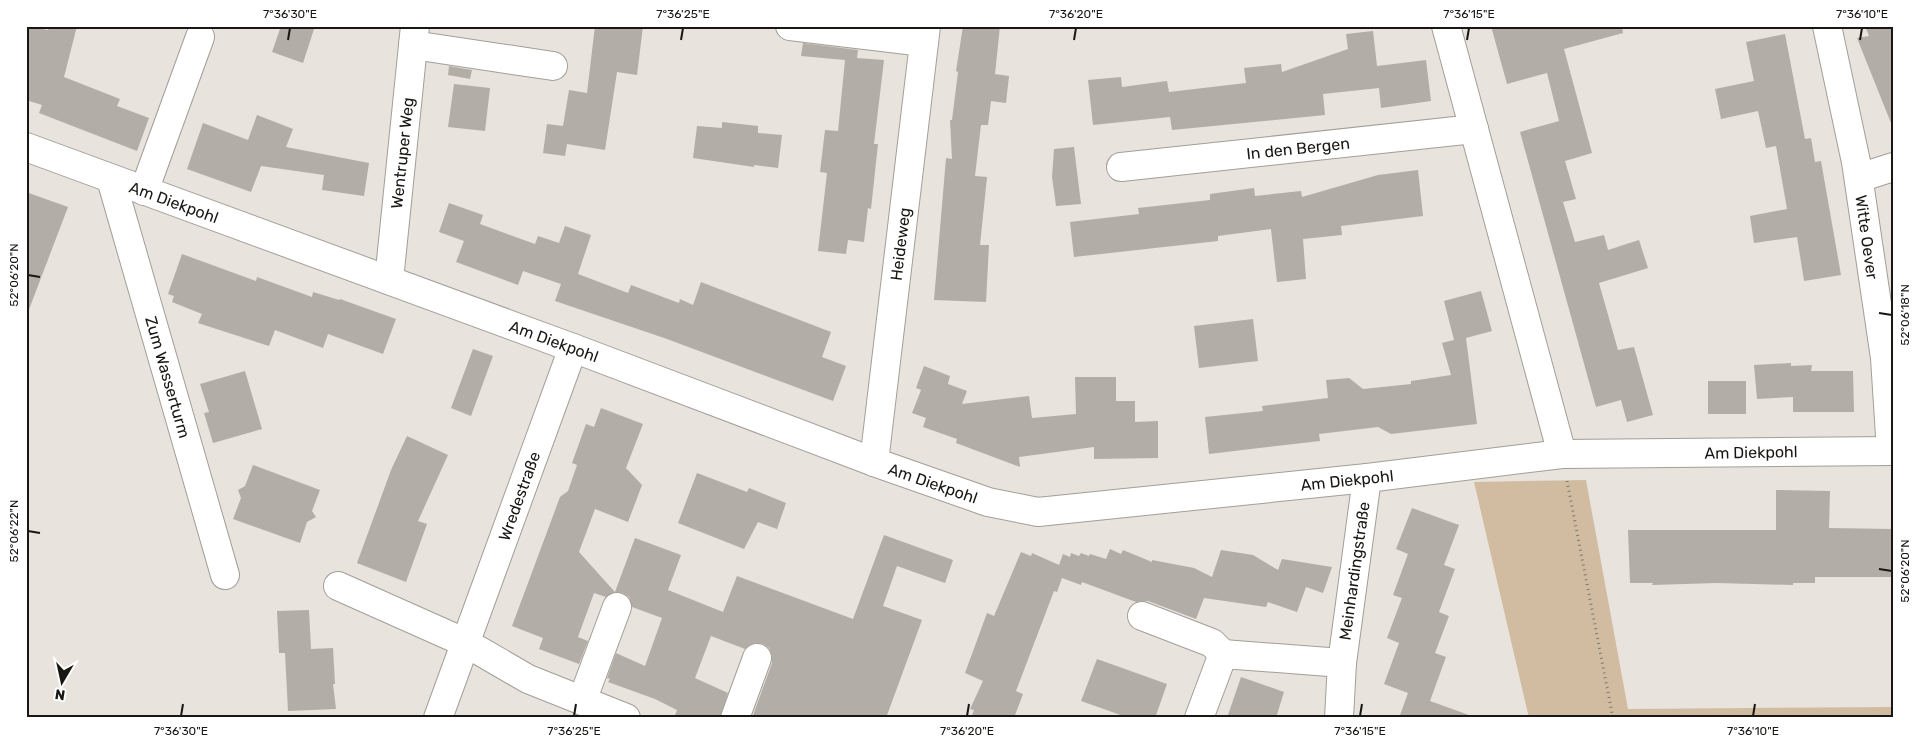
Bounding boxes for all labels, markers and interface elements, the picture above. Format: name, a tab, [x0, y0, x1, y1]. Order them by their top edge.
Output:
text: 7°36'30"E	[263, 7, 317, 21]
text: 7°36'25"E	[656, 7, 710, 21]
text: 7°36'20"E	[1049, 7, 1103, 21]
text: 7°36'15"E	[1443, 7, 1495, 21]
text: 7°36'10"E	[1836, 7, 1888, 21]
street label: Wentruper Weg	[387, 96, 418, 210]
street label: In den Bergen	[1245, 134, 1351, 163]
street label: Am Diekpohl	[127, 178, 221, 227]
street label: Witte Oever	[1851, 194, 1882, 281]
street label: Heideweg	[887, 206, 914, 282]
text: 52°06'20"N	[7, 243, 21, 307]
text: 52°06'18"N	[1898, 284, 1912, 346]
street label: Zum Wasserturm	[141, 314, 194, 440]
street label: Am Diekpohl	[507, 317, 601, 366]
street label: Am Diekpohl	[1704, 442, 1798, 463]
street label: Wredestraße	[495, 449, 544, 543]
street label: Am Diekpohl	[886, 459, 980, 508]
street label: Am Diekpohl	[1300, 466, 1394, 495]
text: 52°06'22"N	[7, 500, 21, 562]
street label: Meinhardingstraße	[1335, 500, 1374, 642]
text: 52°06'20"N	[1898, 539, 1912, 603]
north arrow	[38, 656, 88, 706]
text: N	[54, 685, 66, 704]
text: 7°36'30"E	[154, 724, 208, 738]
text: 7°36'25"E	[547, 724, 601, 738]
text: 7°36'20"E	[940, 724, 994, 738]
text: 7°36'15"E	[1334, 724, 1386, 738]
text: 7°36'10"E	[1727, 724, 1779, 738]

